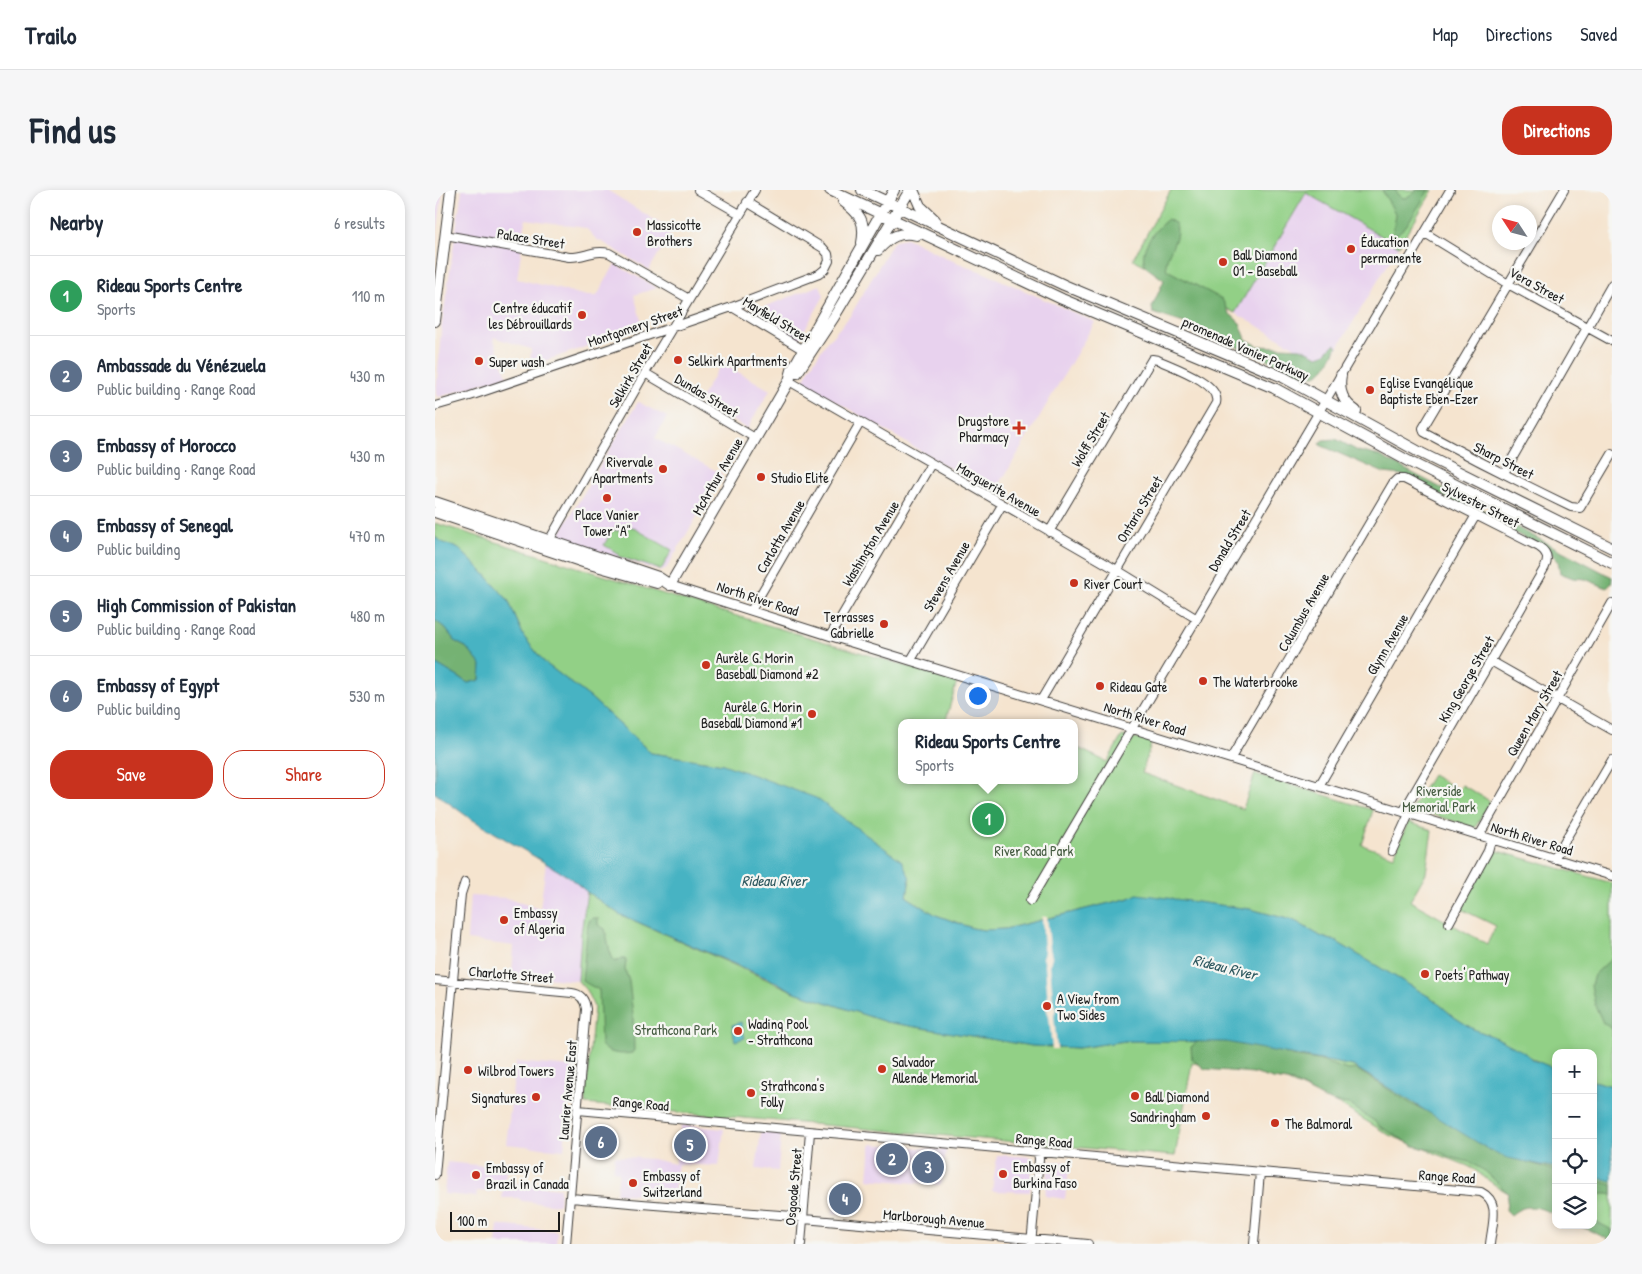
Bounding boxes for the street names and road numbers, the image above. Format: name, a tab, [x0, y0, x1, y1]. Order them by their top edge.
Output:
street label: Palace Street	[496, 223, 566, 253]
street label: Vera Street	[1506, 262, 1568, 308]
street label: Mayfield Street	[739, 291, 815, 348]
street label: Montgomery Street	[585, 301, 685, 352]
street label: promenade Vanier Parkway	[1179, 312, 1312, 385]
street label: Selkirk Street	[604, 339, 656, 411]
street label: Dundas Street	[672, 369, 742, 421]
street label: Wolff Street	[1066, 408, 1114, 470]
street label: McArthur Avenue	[687, 433, 747, 518]
street label: Sharp Street	[1470, 437, 1537, 484]
street label: Marguerite Avenue	[953, 457, 1045, 522]
street label: Ontario Street	[1112, 472, 1166, 546]
street label: Sylvester Street	[1439, 476, 1523, 533]
street label: Carlotta Avenue	[751, 495, 809, 576]
street label: Washington Avenue	[837, 496, 904, 590]
street label: Donald Street	[1203, 505, 1255, 575]
street label: Stevens Avenue	[918, 537, 974, 615]
street label: Columbus Avenue	[1273, 569, 1333, 655]
street label: North River Road	[715, 576, 802, 620]
street label: Glynn Avenue	[1362, 610, 1413, 679]
street label: King George Street	[1433, 632, 1499, 726]
street label: Queen Mary Street	[1502, 666, 1567, 760]
street label: North River Road	[1102, 697, 1189, 740]
street label: North River Road	[1489, 817, 1576, 860]
street label: Charlotte Street	[468, 961, 554, 987]
street label: Laurier Avenue East	[553, 1039, 581, 1140]
street label: Range Road	[612, 1091, 670, 1116]
street label: Range Road	[1015, 1128, 1073, 1153]
street label: Osgoode Street	[780, 1147, 807, 1227]
street label: Range Road	[1418, 1165, 1476, 1188]
street label: Marlborough Avenue	[882, 1204, 986, 1233]

